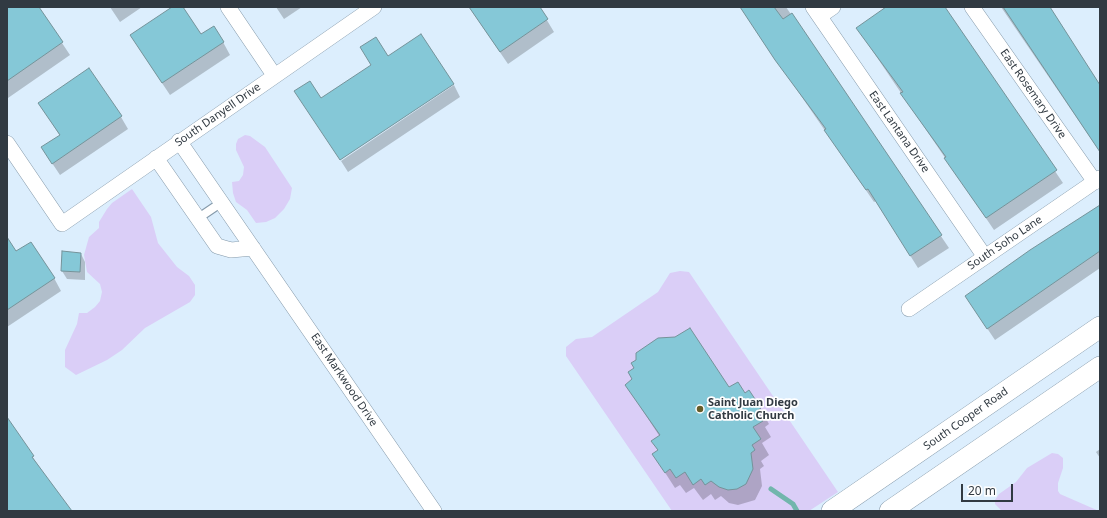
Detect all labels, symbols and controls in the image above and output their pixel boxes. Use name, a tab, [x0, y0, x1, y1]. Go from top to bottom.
street label: East Rosemary Drive	[997, 47, 1069, 141]
street label: South Danyell Drive	[173, 80, 263, 150]
street label: East Lantana Drive	[866, 89, 932, 175]
street label: South Soho Lane	[965, 213, 1045, 273]
street label: East Markwood Drive	[308, 331, 380, 429]
street label: South Cooper Road	[921, 385, 1011, 453]
place label: Saint Juan Diego Catholic Church	[708, 396, 798, 422]
marker: Saint Juan Diego Catholic Church	[695, 404, 705, 414]
scale bar	[963, 476, 1015, 502]
text: 20 m	[968, 482, 996, 499]

